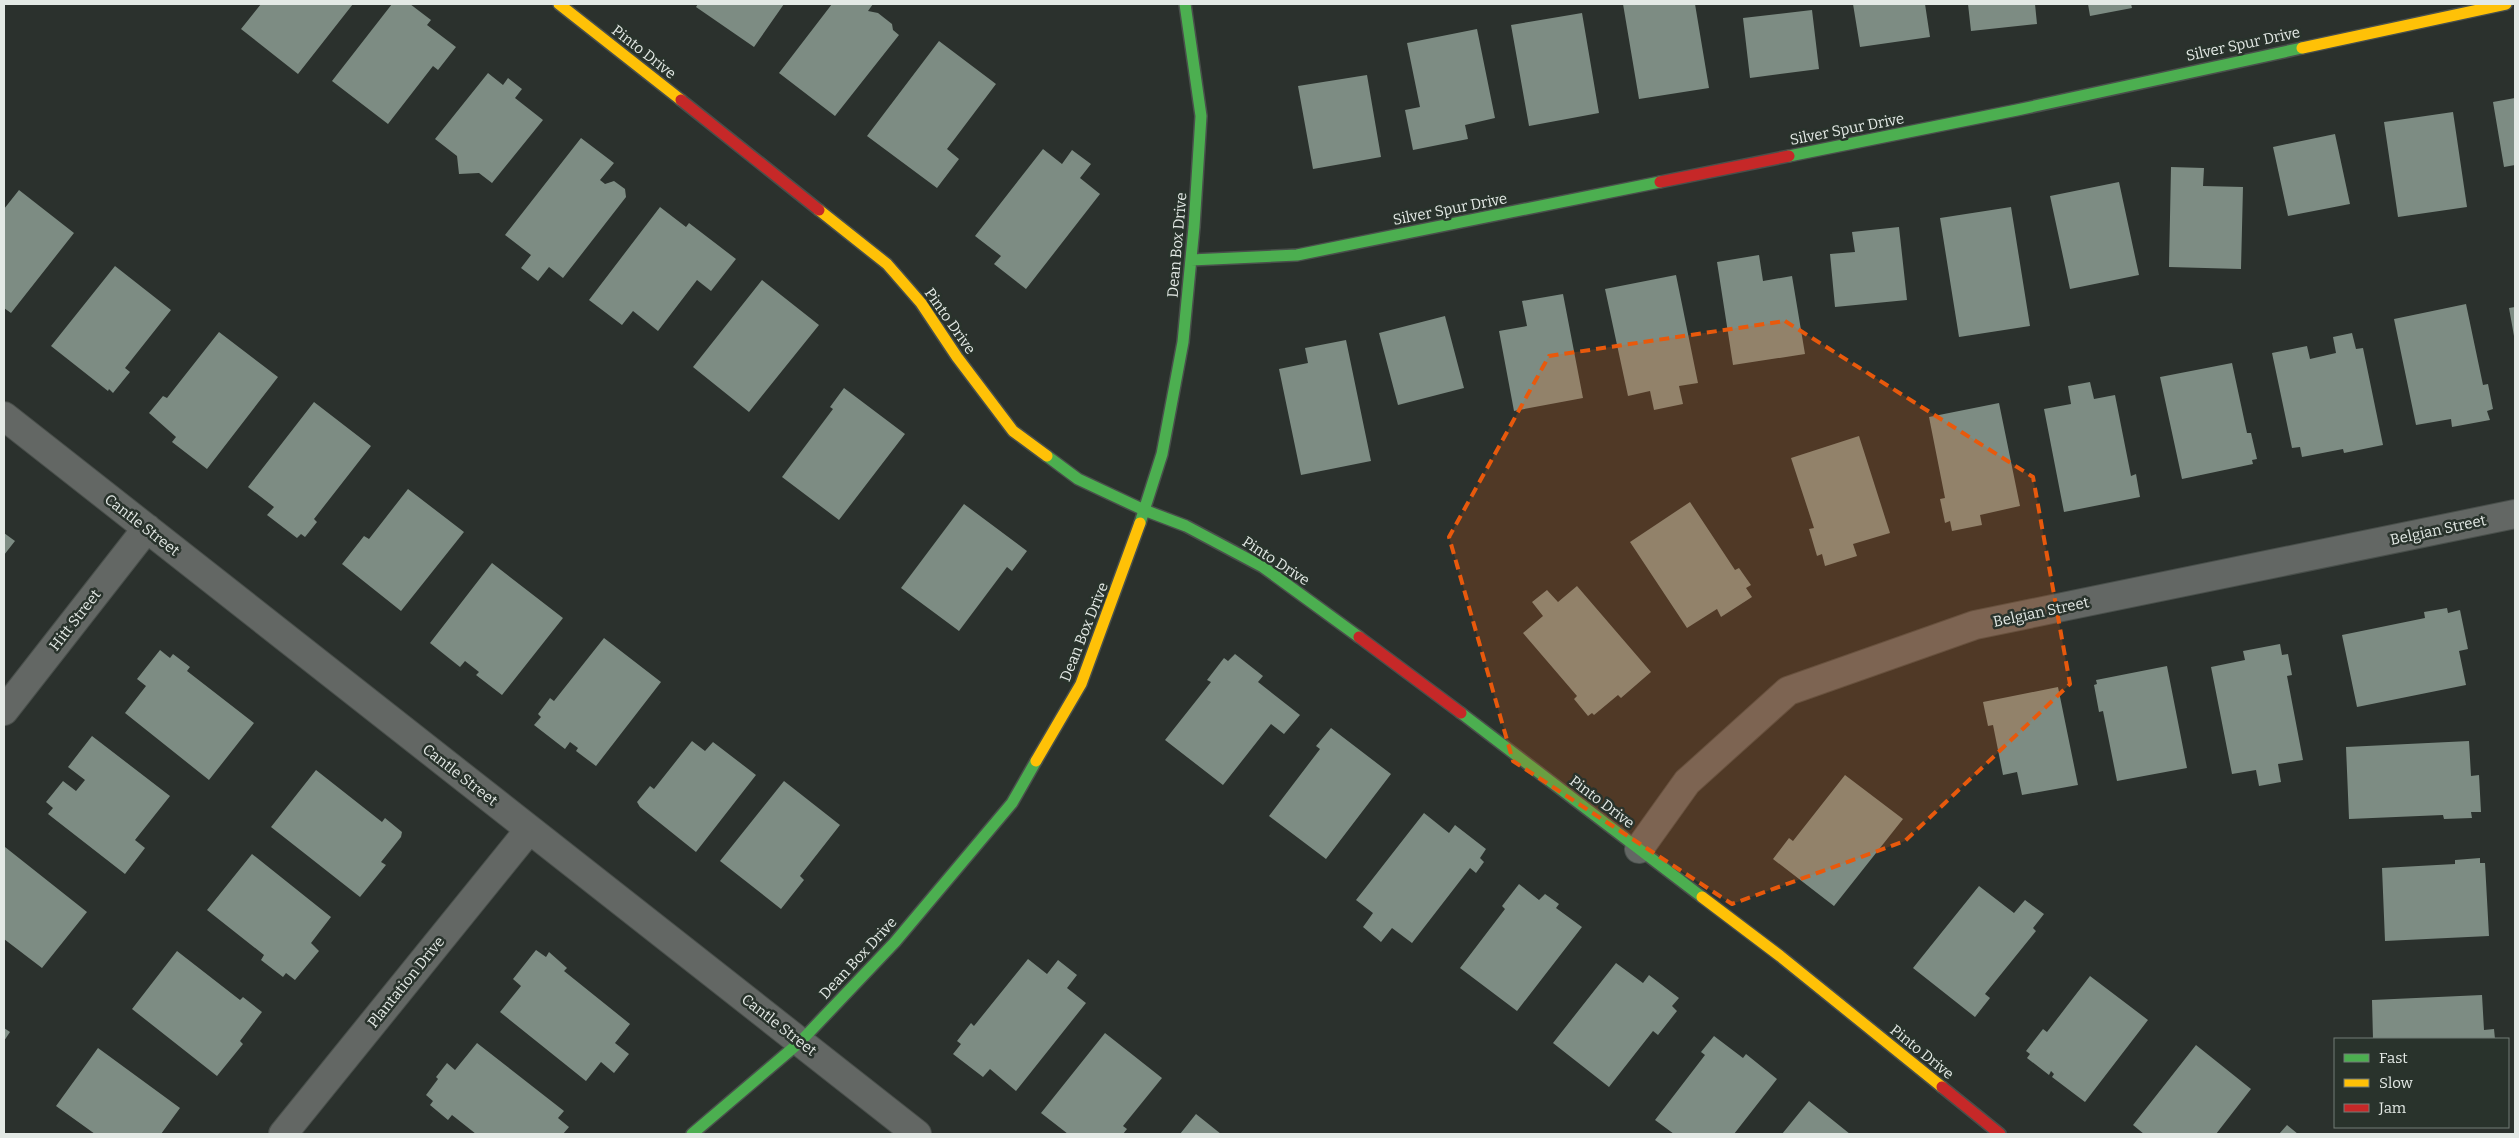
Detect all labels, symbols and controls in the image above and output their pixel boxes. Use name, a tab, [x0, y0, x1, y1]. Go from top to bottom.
street label: Pinto Drive	[608, 21, 680, 83]
street label: Silver Spur Drive	[2184, 23, 2302, 65]
street label: Silver Spur Drive	[1788, 109, 1906, 149]
street label: Silver Spur Drive	[1391, 189, 1509, 229]
street label: Dean Box Drive	[1163, 192, 1191, 298]
street label: Pinto Drive	[921, 284, 979, 358]
street label: Cantle Street	[101, 490, 184, 560]
street label: Belgian Street	[2388, 511, 2488, 549]
street label: Pinto Drive	[1239, 533, 1313, 589]
street label: Dean Box Drive	[1056, 580, 1112, 684]
street label: Hitt Street	[46, 585, 105, 654]
street label: Belgian Street	[1991, 593, 2091, 631]
street label: Cantle Street	[419, 740, 502, 810]
street label: Pinto Drive	[1566, 772, 1638, 832]
street label: Dean Box Drive	[815, 913, 901, 1003]
street label: Plantation Drive	[364, 933, 448, 1031]
street label: Cantle Street	[738, 990, 821, 1060]
street label: Pinto Drive	[1887, 1021, 1957, 1083]
legend	[2334, 1038, 2509, 1128]
text: Fast	[2379, 1049, 2408, 1067]
text: Slow	[2379, 1074, 2414, 1092]
text: Jam	[2378, 1099, 2407, 1117]

